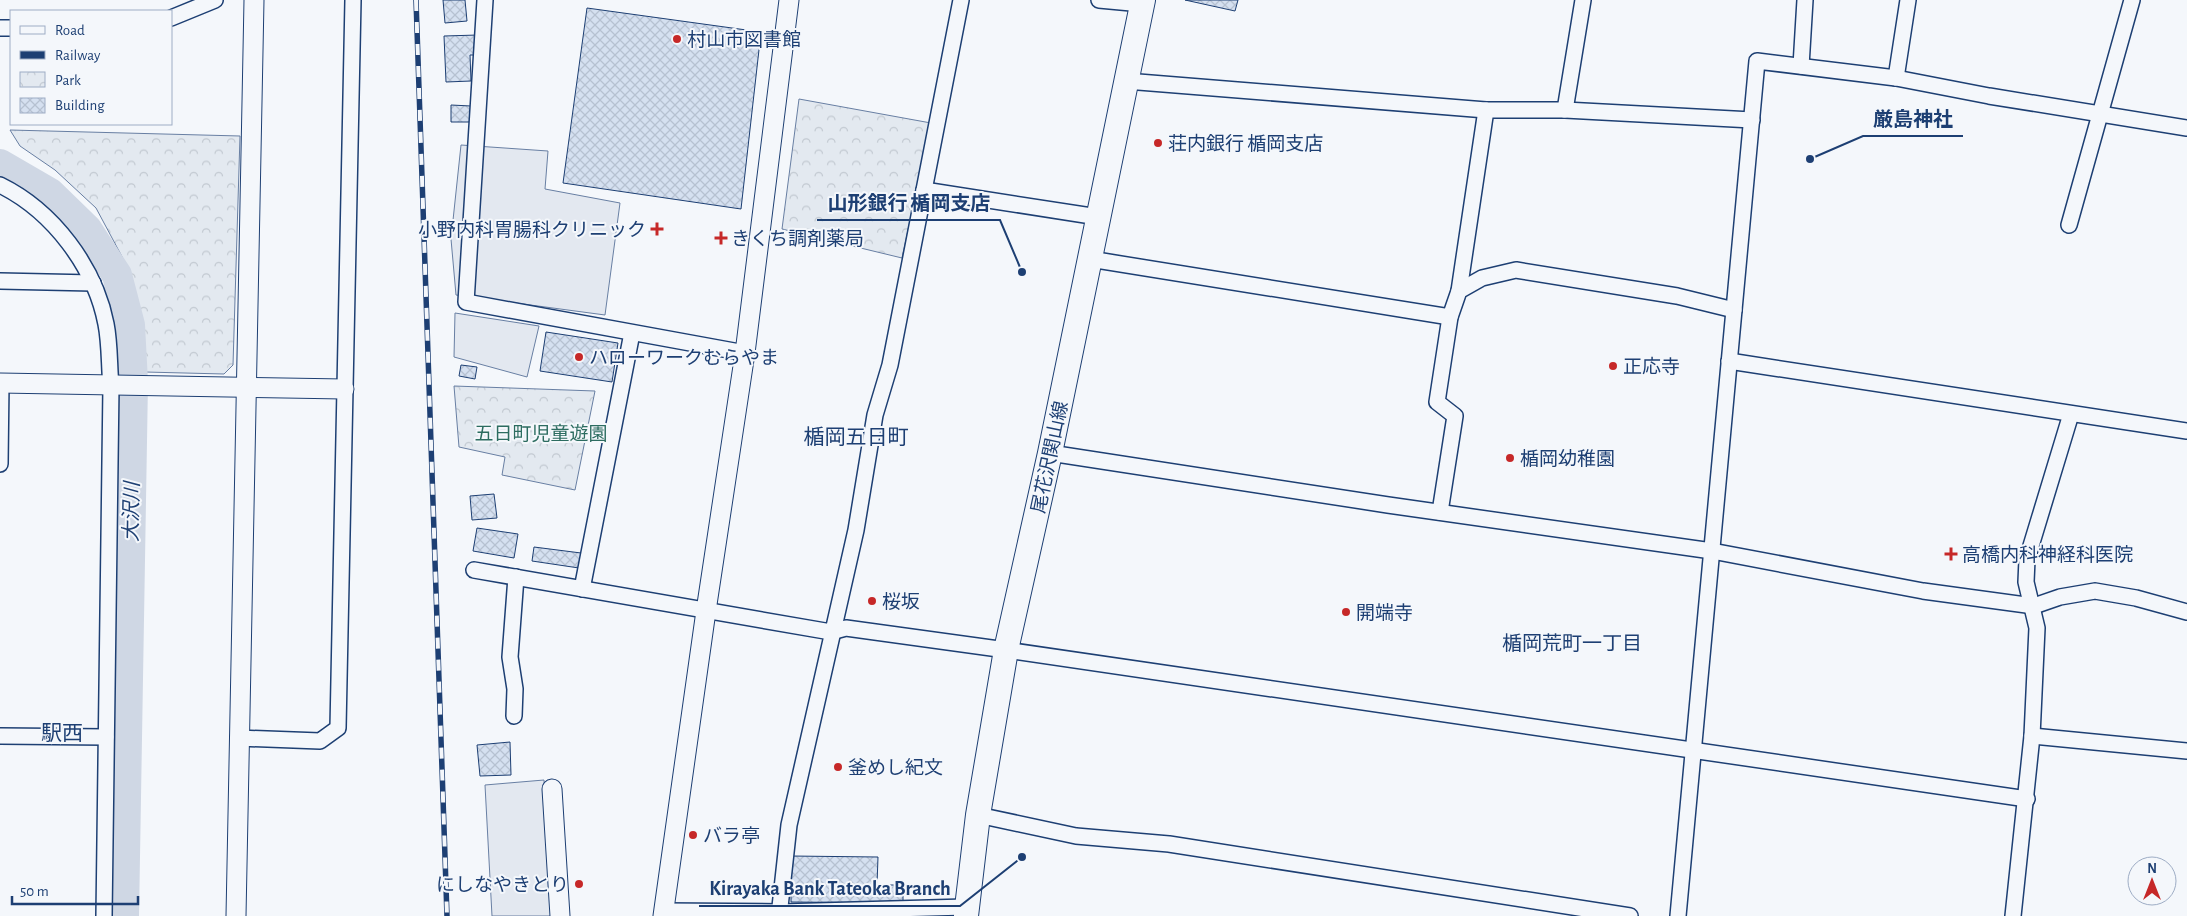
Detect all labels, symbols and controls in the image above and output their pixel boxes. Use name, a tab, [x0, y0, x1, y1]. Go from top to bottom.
legend	[10, 10, 172, 125]
text: Road	[55, 23, 85, 38]
place label: 村山市図書館	[687, 29, 801, 50]
marker: 村山市図書館	[671, 33, 683, 45]
text: Railway	[55, 48, 101, 63]
text: Park	[55, 73, 81, 88]
text: Building	[55, 98, 105, 113]
callout: 厳島神社	[1863, 101, 1963, 136]
text: 厳島神社	[1873, 108, 1953, 130]
place label: 荘内銀行 楯岡支店	[1168, 133, 1323, 154]
marker: 荘内銀行 楯岡支店	[1152, 137, 1164, 149]
callout: 山形銀行 楯岡支店	[817, 185, 1000, 220]
text: 山形銀行 楯岡支店	[827, 192, 991, 214]
place label: 小野内科胃腸科クリニック	[418, 219, 646, 240]
marker: 小野内科胃腸科クリニック	[650, 222, 664, 236]
place label: きくち調剤薬局	[731, 228, 864, 249]
marker: きくち調剤薬局	[715, 232, 727, 244]
place label: ハローワークむらやま	[589, 348, 779, 368]
marker: ハローワークむらやま	[573, 351, 585, 363]
place label: 正応寺	[1623, 356, 1680, 377]
marker: 正応寺	[1607, 360, 1619, 372]
street label: 尾花沢関山線	[1028, 399, 1072, 515]
park label: 五日町児童遊園	[474, 423, 608, 444]
district label: 楯岡五日町	[804, 426, 909, 448]
place label: 楯岡幼稚園	[1520, 449, 1615, 469]
marker: 楯岡幼稚園	[1504, 452, 1516, 464]
water label: 大沢川	[120, 480, 143, 542]
place label: 高橋内科神経科医院	[1962, 544, 2133, 565]
marker: 高橋内科神経科医院	[1944, 547, 1958, 561]
place label: 桜坂	[882, 591, 920, 612]
marker: 桜坂	[866, 595, 878, 607]
place label: 開端寺	[1356, 603, 1413, 623]
marker: 開端寺	[1340, 606, 1352, 618]
district label: 楯岡荒町一丁目	[1502, 633, 1642, 654]
district label: 駅西	[41, 723, 83, 744]
place label: 釜めし紀文	[848, 757, 943, 778]
marker: 釜めし紀文	[832, 761, 844, 773]
place label: バラ亭	[703, 826, 760, 846]
marker: バラ亭	[687, 829, 699, 841]
north arrow	[2127, 856, 2177, 906]
text: N	[2147, 862, 2157, 876]
callout: Kirayaka Bank Tateoka Branch	[699, 871, 960, 906]
scale bar	[12, 874, 139, 906]
place label: にしなやきとり	[436, 875, 569, 895]
marker: にしなやきとり	[573, 878, 585, 890]
text: Kirayaka Bank Tateoka Branch	[709, 879, 951, 899]
text: 50 m	[20, 884, 49, 899]

